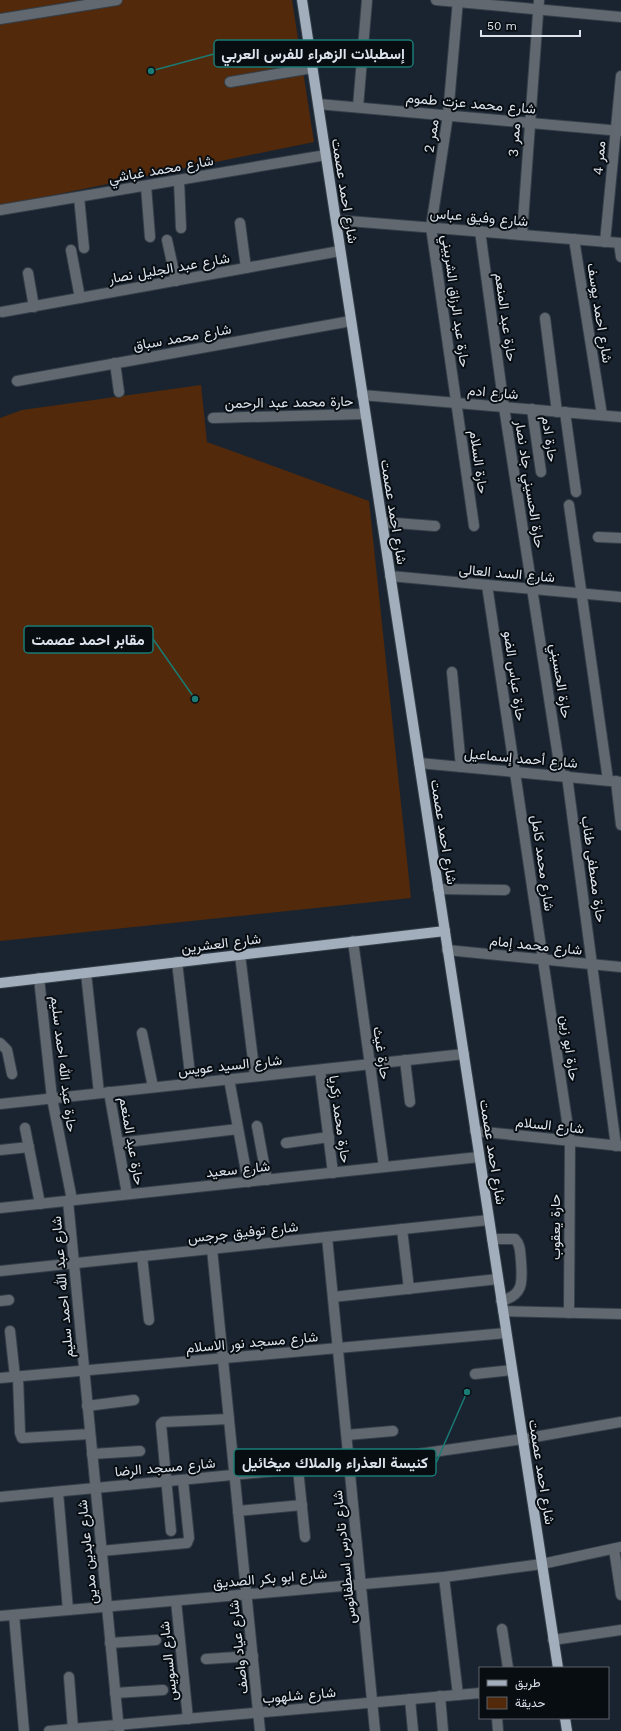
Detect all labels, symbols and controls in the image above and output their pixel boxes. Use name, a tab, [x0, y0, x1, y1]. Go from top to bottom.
scale bar	[481, 12, 580, 38]
text: 50 m	[487, 19, 517, 33]
callout: إسطبلات الزهراء للفرس العربي	[214, 40, 413, 67]
text: إسطبلات الزهراء للفرس العربي	[221, 45, 405, 67]
street label: شارع محمد عزت طموم	[405, 89, 537, 120]
street label: ممر 2	[420, 118, 443, 154]
street label: ممر 3	[505, 123, 524, 158]
street label: شارع احمد عصمت	[326, 137, 361, 245]
street label: ممر 4	[590, 140, 609, 176]
street label: شارع محمد غباشي	[107, 152, 215, 190]
street label: شارع وفيق عباس	[429, 205, 529, 232]
street label: حارة عبد الرزاق الشربيني	[435, 234, 473, 369]
street label: شارع عبد الجليل نصار	[106, 249, 231, 290]
street label: شارع احمد يوسف	[581, 262, 616, 365]
street label: حارة عبد المنعم	[491, 272, 520, 362]
street label: شارع محمد سباق	[132, 320, 233, 356]
street label: شارع ادم	[467, 382, 519, 405]
street label: حارة محمد عبد الرحمن	[224, 393, 354, 412]
street label: حارة ادم	[538, 415, 561, 463]
street label: حارة الحسيني جاد نصار	[508, 418, 548, 550]
street label: حارة السلام	[466, 429, 491, 495]
street label: شارع احمد عصمت	[375, 458, 410, 566]
street label: شارع السد العالى	[458, 561, 556, 588]
callout: مقابر احمد عصمت	[24, 626, 153, 653]
street label: حارة عباس الضو	[500, 630, 529, 722]
text: مقابر احمد عصمت	[31, 631, 145, 649]
street label: حارة الحسيني	[543, 642, 575, 720]
street label: شارع أحمد إسماعيل	[463, 745, 578, 774]
street label: شارع احمد عصمت	[425, 778, 460, 886]
street label: شارع محمد كامل	[525, 814, 558, 913]
street label: حارة مصطفى طناب	[578, 815, 609, 924]
street label: شارع العشرين	[180, 930, 262, 959]
street label: شارع محمد إمام	[489, 932, 583, 961]
street label: حارة عبد الله احمد سليم	[47, 995, 80, 1133]
street label: حارة ابو زين	[556, 1014, 583, 1082]
street label: حارة غيث	[369, 1025, 394, 1081]
street label: شارع السيد عويس	[177, 1052, 283, 1081]
street label: حارة محمد زكريا	[325, 1074, 354, 1164]
street label: حارة عبد المنعم	[115, 1096, 148, 1187]
street label: شارع احمد عصمت	[474, 1098, 509, 1206]
street label: شارع السلام	[515, 1113, 585, 1140]
street label: شارع سعيد	[205, 1158, 271, 1183]
street label: حارة يعقوب	[547, 1194, 564, 1260]
street label: شارع عبد الله احمد سليم	[48, 1215, 79, 1358]
street label: شارع توفيق جرجس	[187, 1218, 299, 1249]
street label: شارع مسجد نور الاسلام	[185, 1328, 319, 1359]
street label: شارع احمد عصمت	[523, 1418, 558, 1526]
callout: كنيسة العذراء والملاك ميخائيل	[234, 1449, 436, 1476]
text: كنيسة العذراء والملاك ميخائيل	[242, 1454, 428, 1472]
street label: شارع مسجد الرضا	[114, 1455, 216, 1482]
street label: شارع تادرس اسطفانوس	[329, 1489, 362, 1625]
street label: شارع عابدين مدين	[74, 1499, 103, 1605]
street label: شارع ابو بكر الصديق	[212, 1565, 328, 1594]
street label: شارع عياد واصف	[225, 1599, 254, 1695]
street label: شارع السويس	[156, 1620, 183, 1702]
legend	[479, 1667, 609, 1719]
text: طريق	[515, 1676, 541, 1691]
street label: شارع شلهوب	[262, 1684, 337, 1709]
text: حديقة	[515, 1696, 545, 1710]

